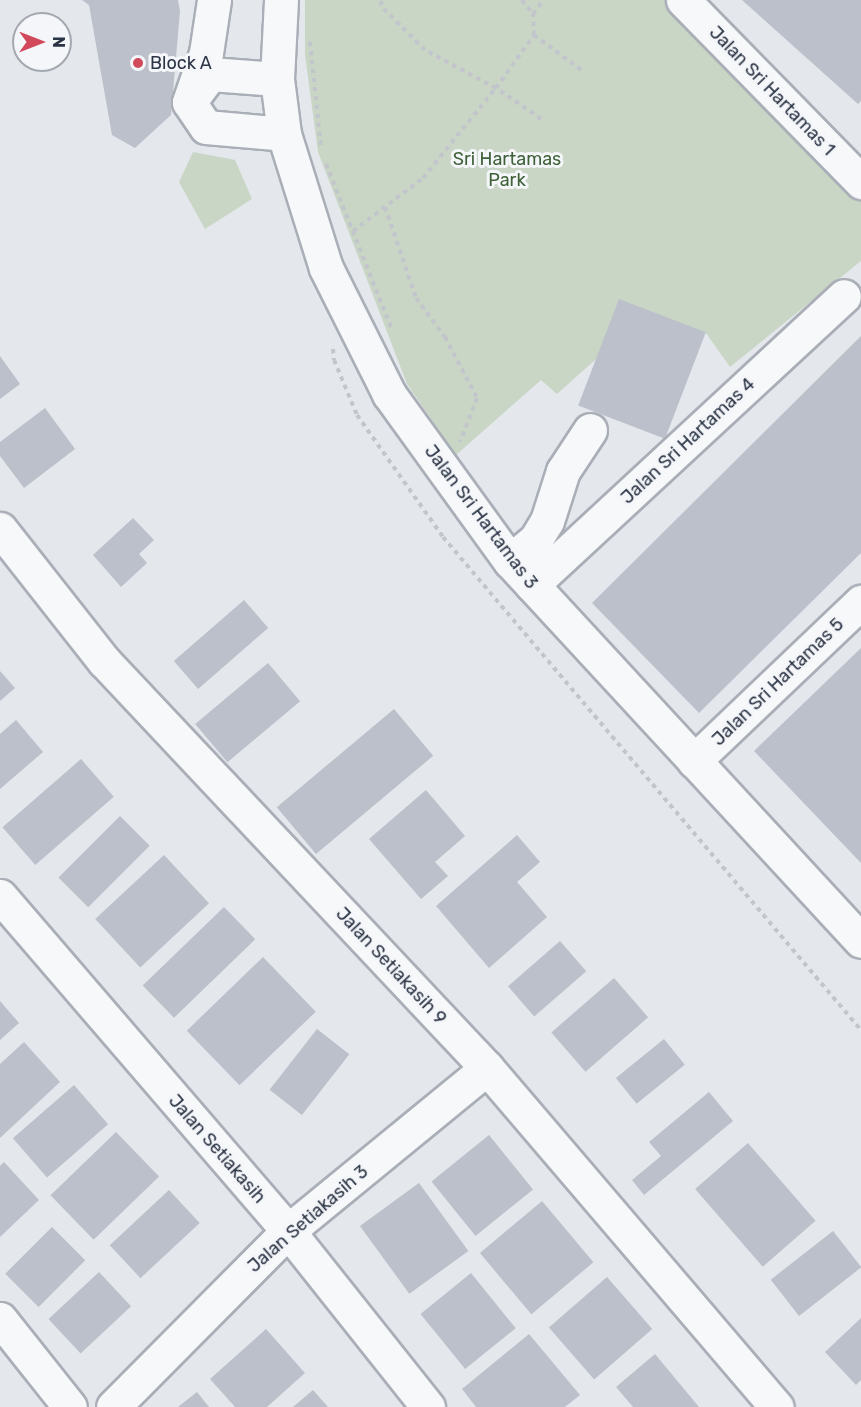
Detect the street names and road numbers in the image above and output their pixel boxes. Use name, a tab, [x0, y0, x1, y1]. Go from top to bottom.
street label: Jalan Sri Hartamas 1	[705, 22, 839, 160]
street label: Jalan Sri Hartamas 4	[617, 373, 759, 509]
street label: Jalan Sri Hartamas 3	[420, 441, 542, 593]
street label: Jalan Sri Hartamas 5	[708, 614, 848, 750]
street label: Jalan Setiakasih 9	[331, 903, 451, 1029]
street label: Jalan Setiakasih	[164, 1090, 270, 1208]
street label: Jalan Setiakasih 3	[243, 1161, 373, 1277]

